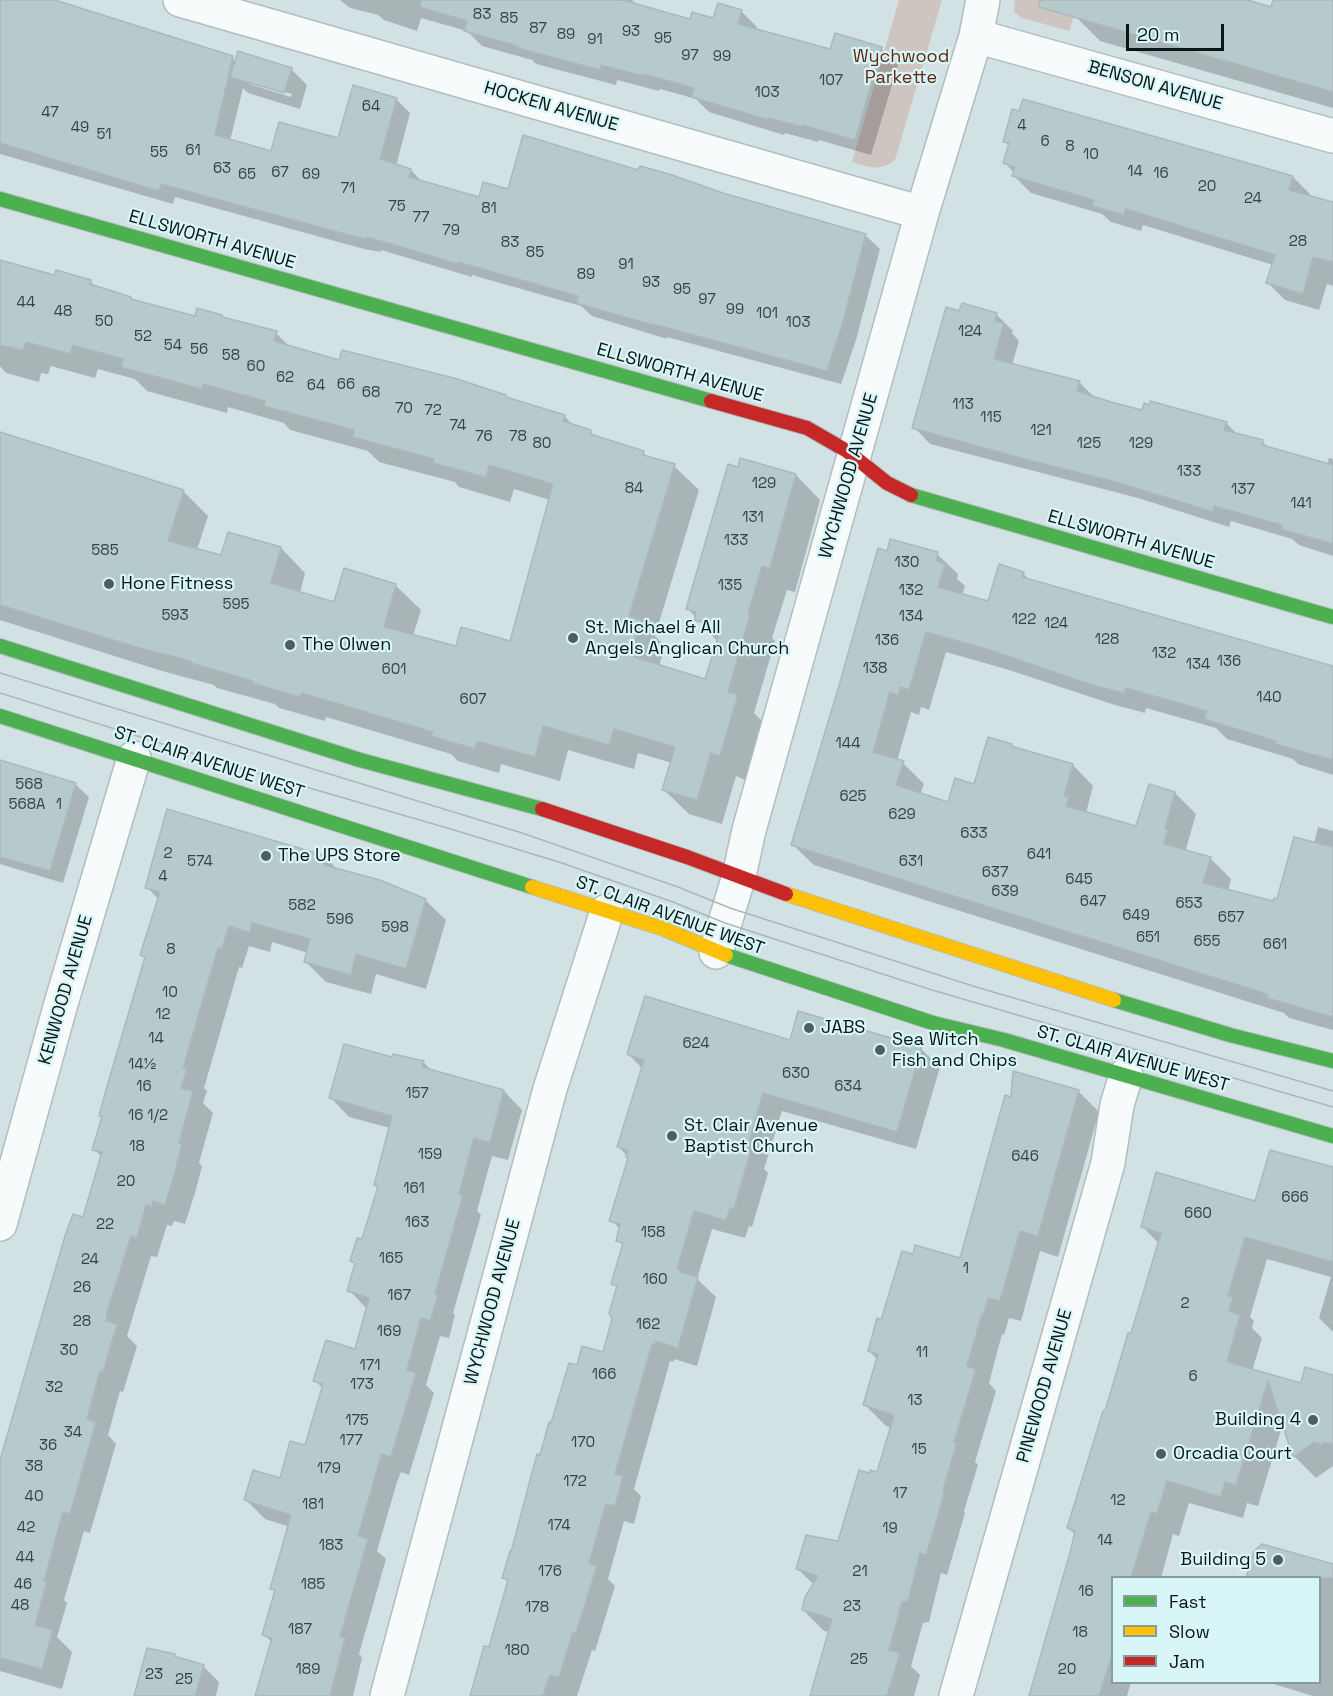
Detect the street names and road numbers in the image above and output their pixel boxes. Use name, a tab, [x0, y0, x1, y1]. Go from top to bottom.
street label: BENSON AVENUE	[1085, 56, 1225, 116]
street label: HOCKEN AVENUE	[481, 77, 621, 137]
street label: ELLSWORTH AVENUE	[126, 206, 298, 274]
street label: ELLSWORTH AVENUE	[594, 339, 766, 407]
street label: WYCHWOOD AVENUE	[815, 391, 883, 561]
street label: ELLSWORTH AVENUE	[1045, 506, 1217, 574]
street label: ST. CLAIR AVENUE WEST	[111, 722, 307, 804]
street label: ST. CLAIR AVENUE WEST	[573, 872, 767, 960]
street label: KENWOOD AVENUE	[34, 913, 98, 1067]
street label: ST. CLAIR AVENUE WEST	[1034, 1021, 1232, 1097]
street label: WYCHWOOD AVENUE	[460, 1217, 526, 1387]
street label: PINEWOOD AVENUE	[1013, 1307, 1077, 1465]

